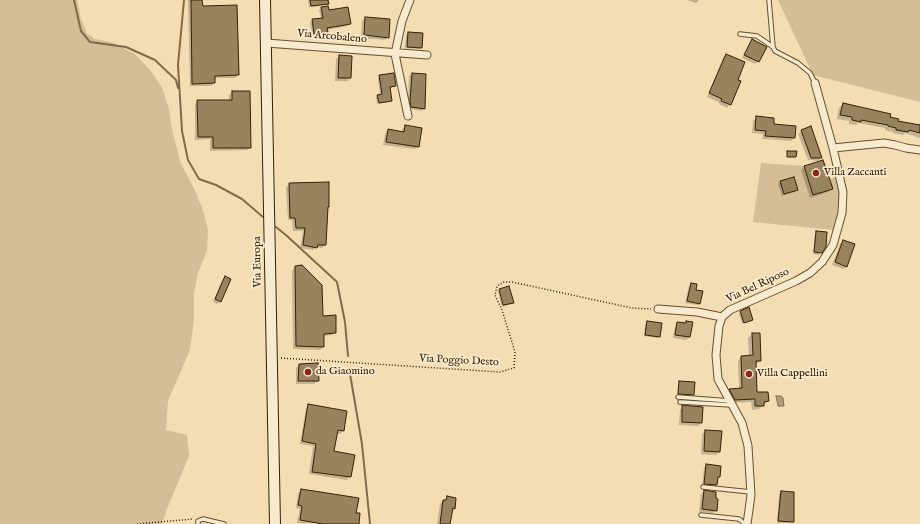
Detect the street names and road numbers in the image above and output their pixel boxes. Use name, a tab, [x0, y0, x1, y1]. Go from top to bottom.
street label: Via Arcobaleno	[297, 27, 367, 47]
street label: Via Europa	[251, 236, 265, 288]
street label: Via Bel Riposo	[724, 266, 792, 306]
street label: Via Poggio Desto	[419, 352, 499, 370]

